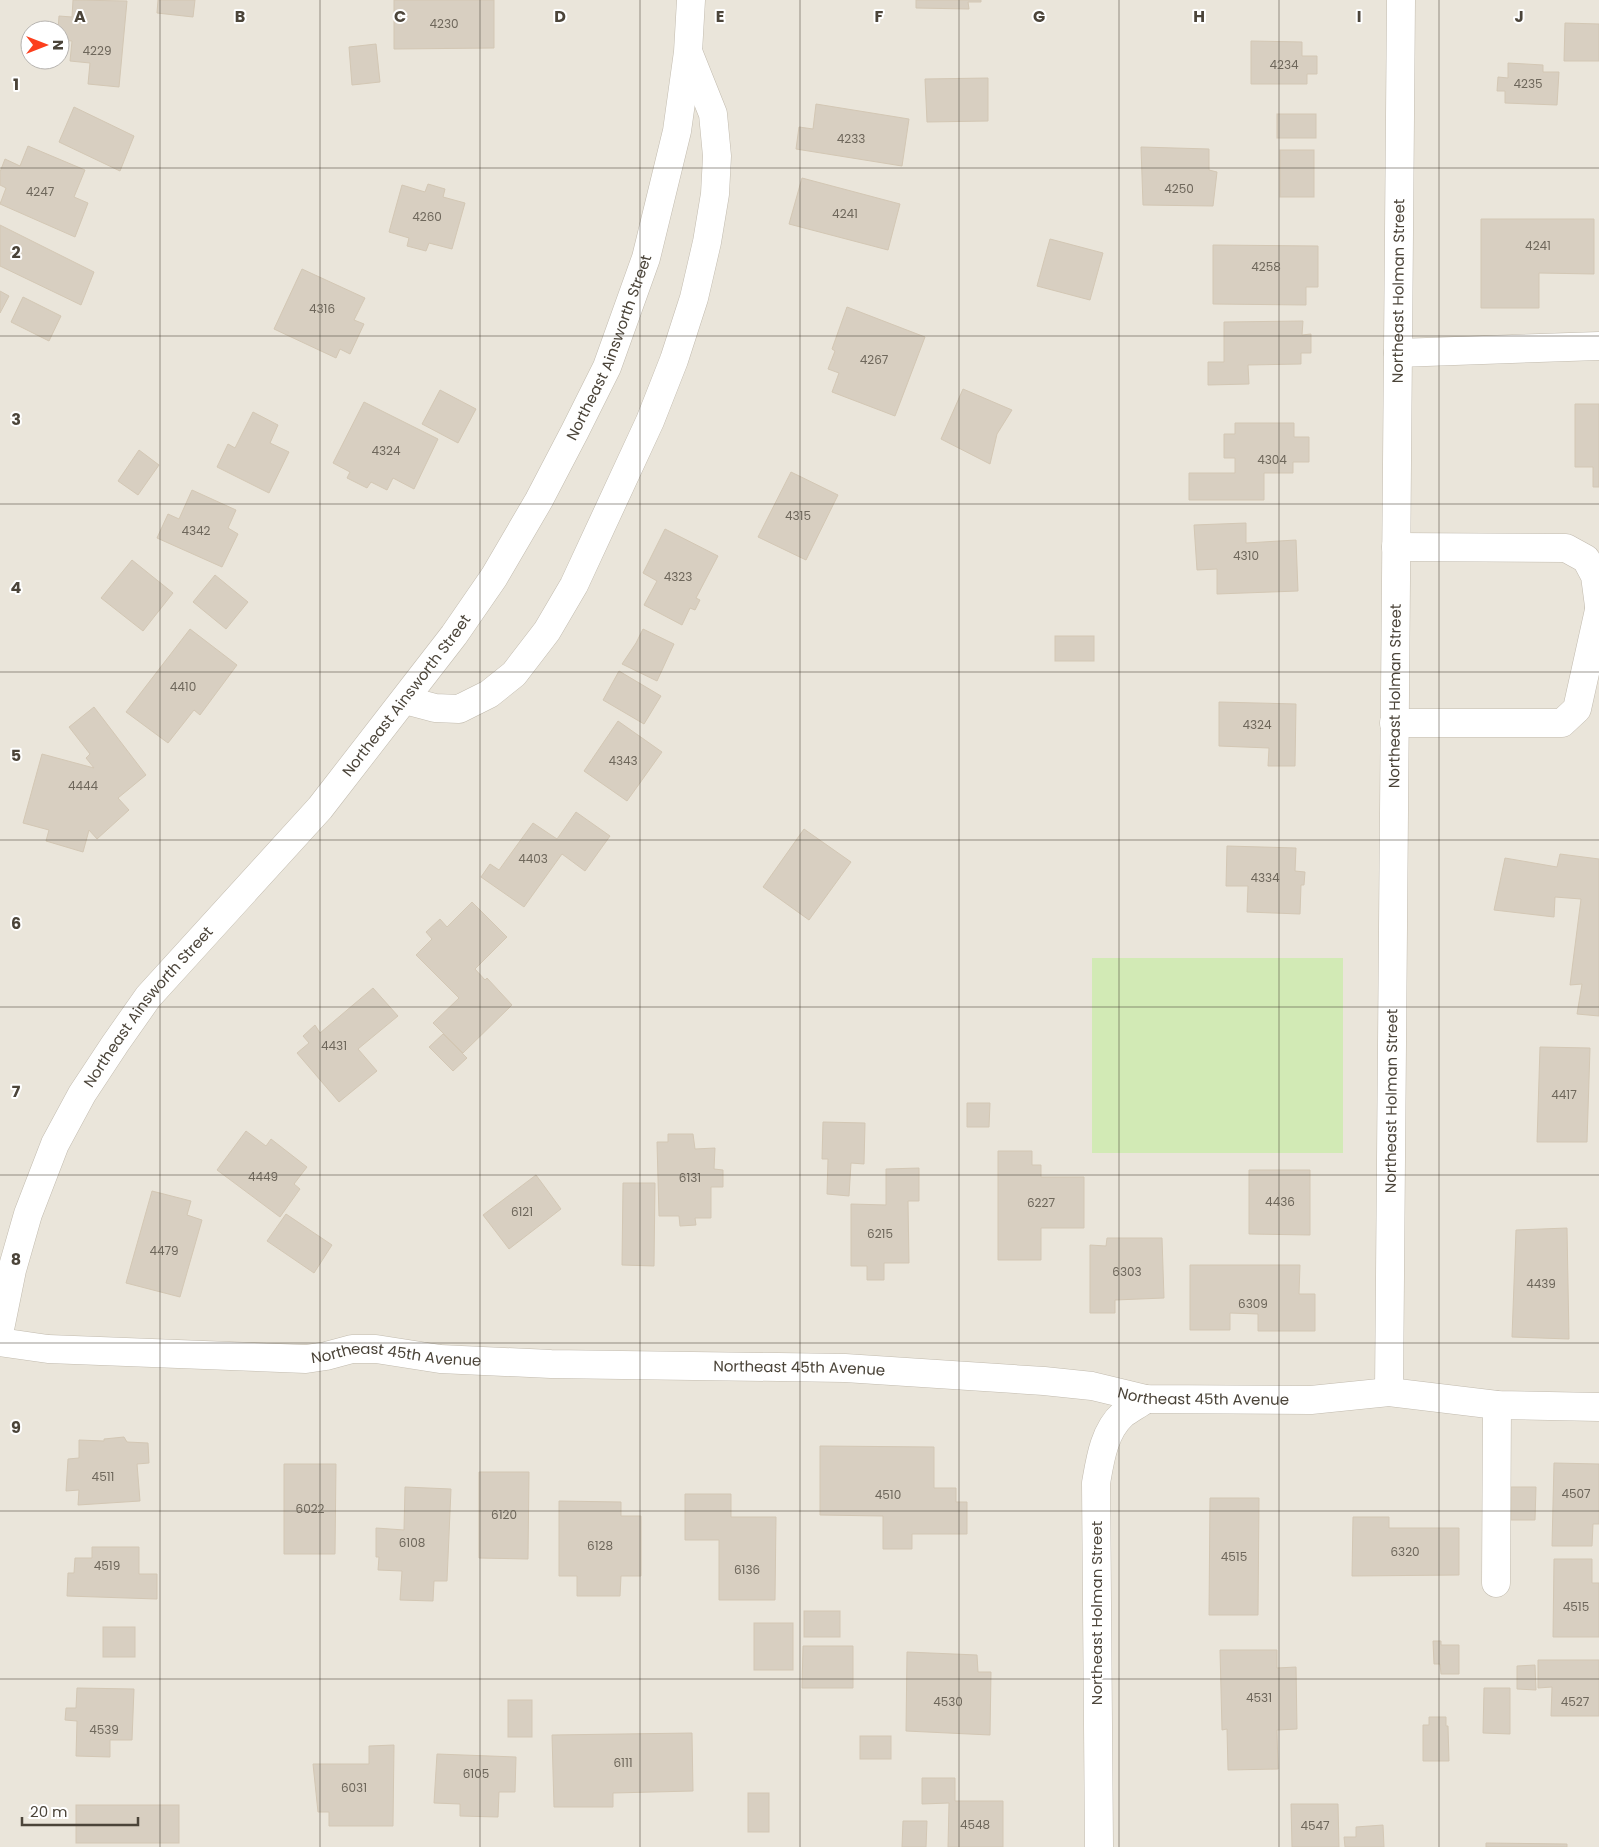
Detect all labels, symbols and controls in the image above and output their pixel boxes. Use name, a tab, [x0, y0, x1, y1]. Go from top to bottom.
text: A	[74, 5, 86, 28]
text: B	[235, 5, 245, 28]
text: C	[394, 5, 406, 28]
text: D	[554, 5, 566, 28]
text: E	[716, 5, 724, 28]
text: F	[875, 5, 884, 28]
text: G	[1033, 5, 1045, 28]
text: H	[1193, 5, 1205, 28]
text: I	[1357, 5, 1361, 28]
text: J	[1514, 5, 1524, 28]
house number: 4230	[429, 15, 459, 32]
north arrow	[20, 20, 70, 70]
text: N	[48, 40, 68, 50]
house number: 4229	[83, 42, 111, 59]
house number: 4234	[1269, 56, 1299, 73]
text: 1	[13, 73, 19, 96]
house number: 4235	[1513, 75, 1543, 92]
house number: 4233	[837, 130, 865, 147]
house number: 4250	[1164, 180, 1194, 197]
house number: 4247	[26, 183, 55, 200]
street label: Northeast Holman Street	[1387, 199, 1409, 383]
house number: 4241	[832, 205, 858, 222]
house number: 4260	[412, 208, 442, 225]
house number: 4241	[1525, 237, 1551, 254]
text: 2	[11, 241, 21, 264]
street label: Northeast Ainsworth Street	[561, 253, 656, 444]
house number: 4258	[1251, 258, 1281, 275]
house number: 4316	[309, 300, 335, 317]
house number: 4267	[860, 351, 889, 368]
text: 3	[11, 408, 21, 431]
house number: 4324	[371, 442, 401, 459]
house number: 4304	[1257, 451, 1287, 468]
house number: 4315	[785, 507, 811, 524]
house number: 4342	[181, 522, 211, 539]
house number: 4310	[1233, 547, 1259, 564]
house number: 4323	[664, 568, 692, 585]
text: 4	[11, 576, 22, 599]
street label: Northeast Holman Street	[1383, 604, 1406, 788]
street label: Northeast Ainsworth Street	[337, 610, 475, 781]
house number: 4410	[170, 678, 196, 695]
house number: 4324	[1242, 716, 1272, 733]
text: 5	[11, 744, 21, 767]
house number: 4343	[608, 752, 638, 769]
house number: 4444	[68, 777, 99, 794]
house number: 4403	[518, 850, 548, 867]
house number: 4334	[1250, 869, 1280, 886]
text: 6	[11, 912, 21, 935]
street label: Northeast Ainsworth Street	[78, 921, 217, 1091]
street label: Northeast Holman Street	[1380, 1009, 1402, 1193]
house number: 4431	[321, 1037, 347, 1054]
text: 7	[12, 1080, 21, 1103]
house number: 4417	[1551, 1086, 1577, 1103]
house number: 4449	[248, 1168, 278, 1185]
house number: 6131	[679, 1169, 701, 1186]
house number: 4436	[1265, 1193, 1295, 1210]
house number: 6227	[1027, 1194, 1055, 1211]
house number: 6121	[511, 1203, 533, 1220]
house number: 6215	[867, 1225, 893, 1242]
house number: 4479	[149, 1242, 179, 1259]
text: 8	[11, 1248, 21, 1271]
house number: 6303	[1112, 1263, 1142, 1280]
house number: 4439	[1526, 1275, 1556, 1292]
house number: 6309	[1238, 1295, 1268, 1312]
street label: Northeast 45th Avenue	[310, 1338, 482, 1371]
street label: Northeast 45th Avenue	[713, 1355, 886, 1381]
street label: Northeast 45th Avenue	[1115, 1382, 1289, 1410]
text: 9	[11, 1416, 21, 1439]
house number: 4511	[92, 1468, 114, 1485]
house number: 4507	[1561, 1485, 1591, 1502]
house number: 4510	[875, 1486, 901, 1503]
house number: 6022	[296, 1500, 325, 1517]
house number: 6120	[491, 1506, 517, 1523]
street label: Northeast Holman Street	[1086, 1521, 1107, 1705]
house number: 6108	[399, 1534, 425, 1551]
house number: 6128	[587, 1537, 613, 1554]
house number: 6320	[1390, 1543, 1420, 1560]
house number: 4515	[1221, 1548, 1247, 1565]
house number: 4519	[94, 1557, 120, 1574]
house number: 6136	[734, 1561, 760, 1578]
house number: 4515	[1563, 1598, 1589, 1615]
house number: 4531	[1246, 1689, 1272, 1706]
house number: 4530	[933, 1693, 963, 1710]
house number: 4527	[1561, 1693, 1590, 1710]
house number: 4539	[89, 1721, 119, 1738]
house number: 6111	[613, 1754, 633, 1771]
house number: 6105	[463, 1765, 489, 1782]
house number: 6031	[341, 1779, 367, 1796]
scale bar	[22, 1794, 139, 1826]
text: 20 m	[30, 1801, 68, 1822]
house number: 4548	[960, 1816, 990, 1833]
house number: 4547	[1300, 1817, 1330, 1834]

